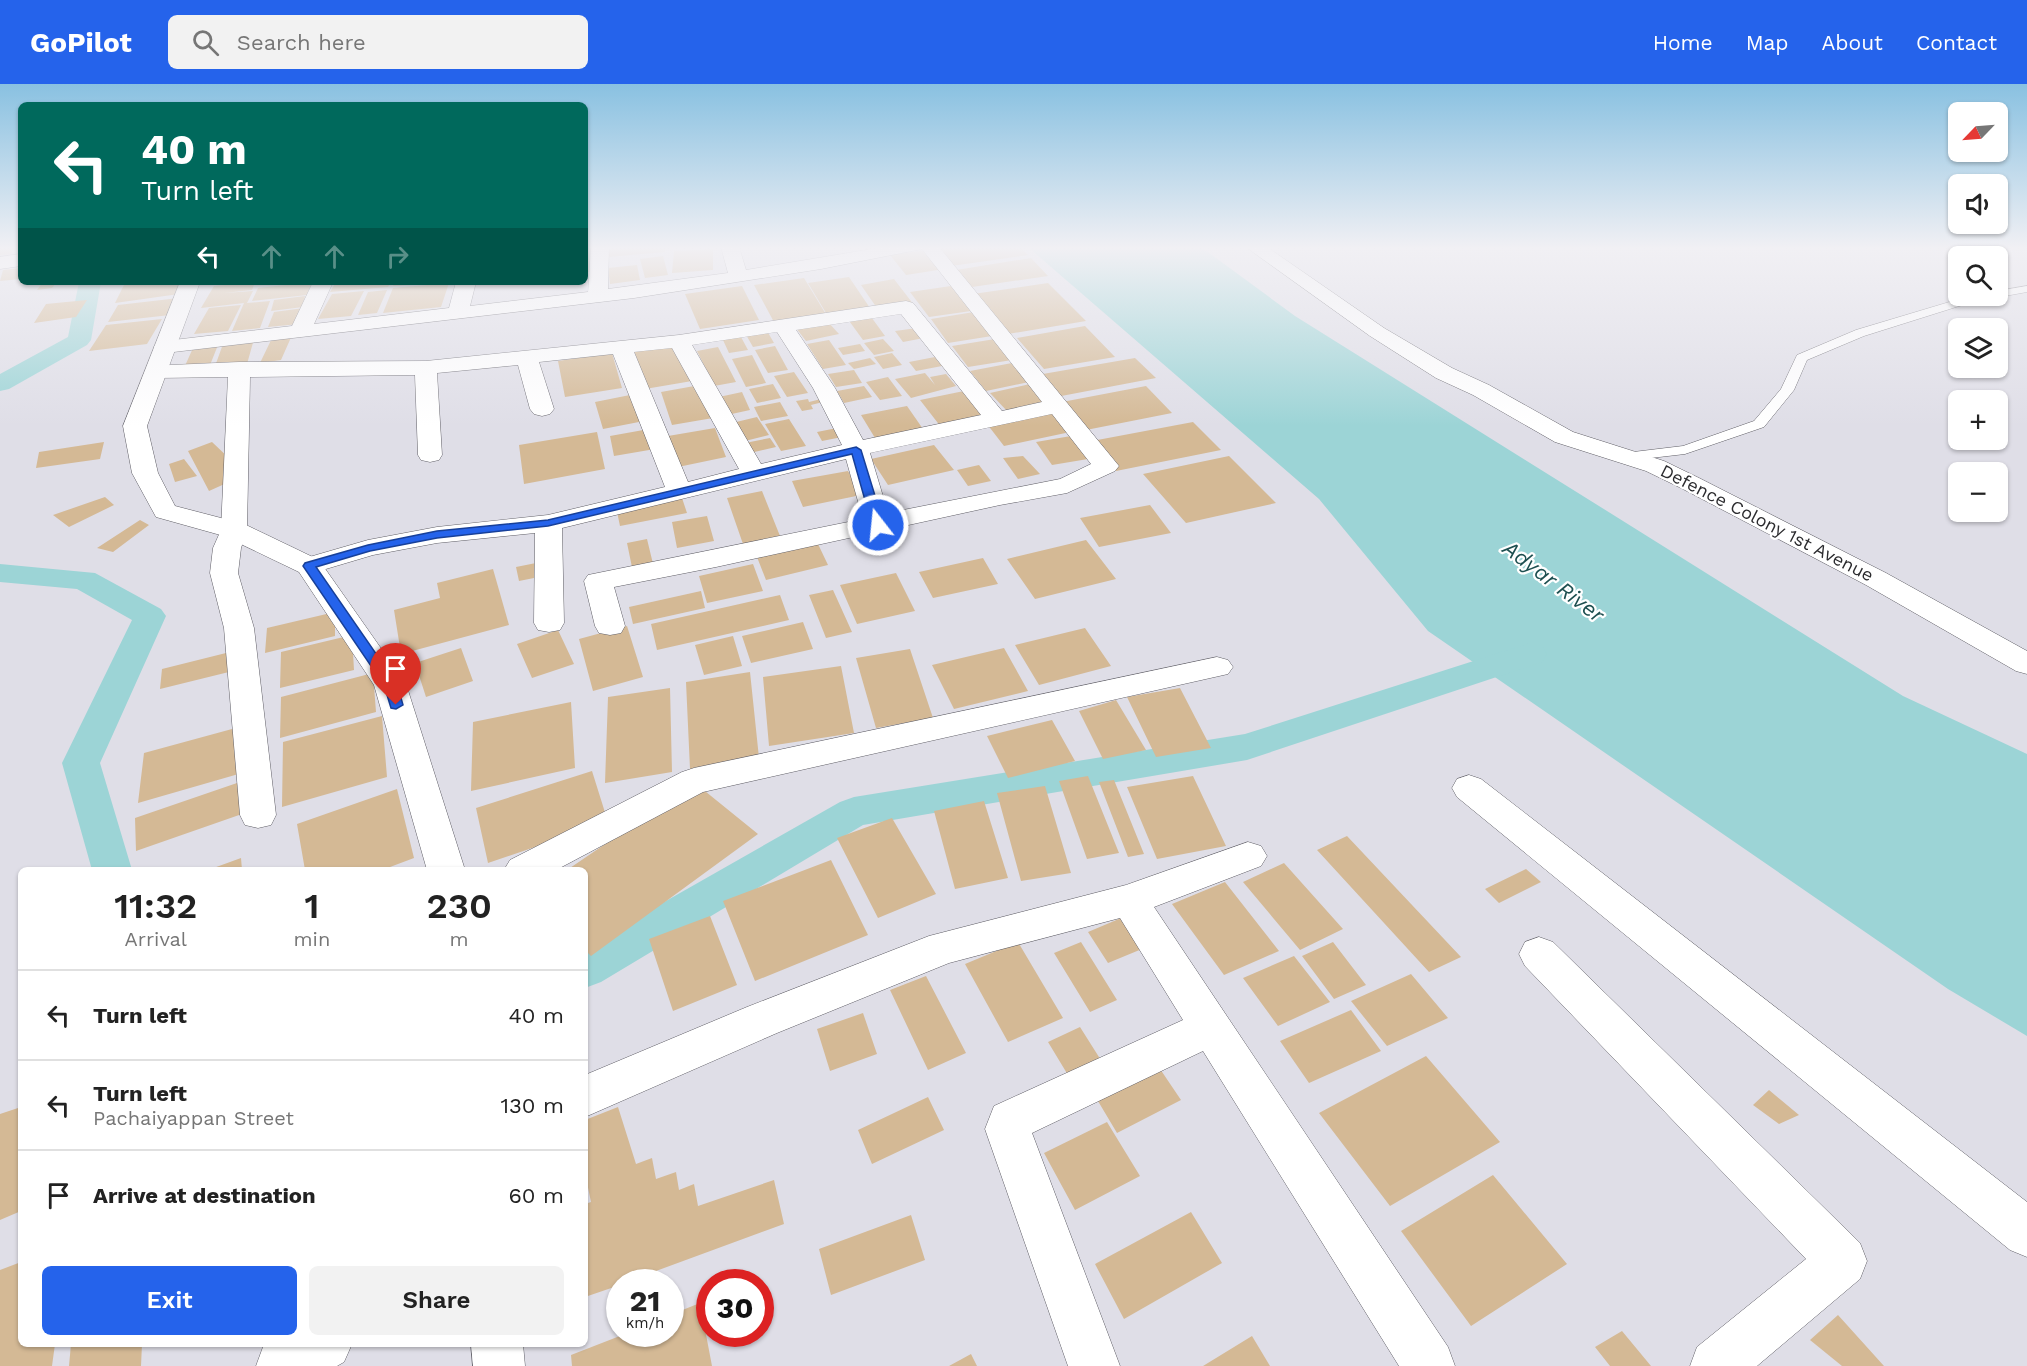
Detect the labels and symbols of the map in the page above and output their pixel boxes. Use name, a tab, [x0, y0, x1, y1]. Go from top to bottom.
north arrow	[1948, 102, 2008, 162]
street label: Defence Colony 1st Avenue	[1657, 460, 1877, 586]
position arrow	[846, 493, 910, 557]
water label: Adyar River	[1497, 535, 1610, 628]
pin	[370, 643, 421, 705]
speed limit sign: 30	[696, 1269, 774, 1347]

